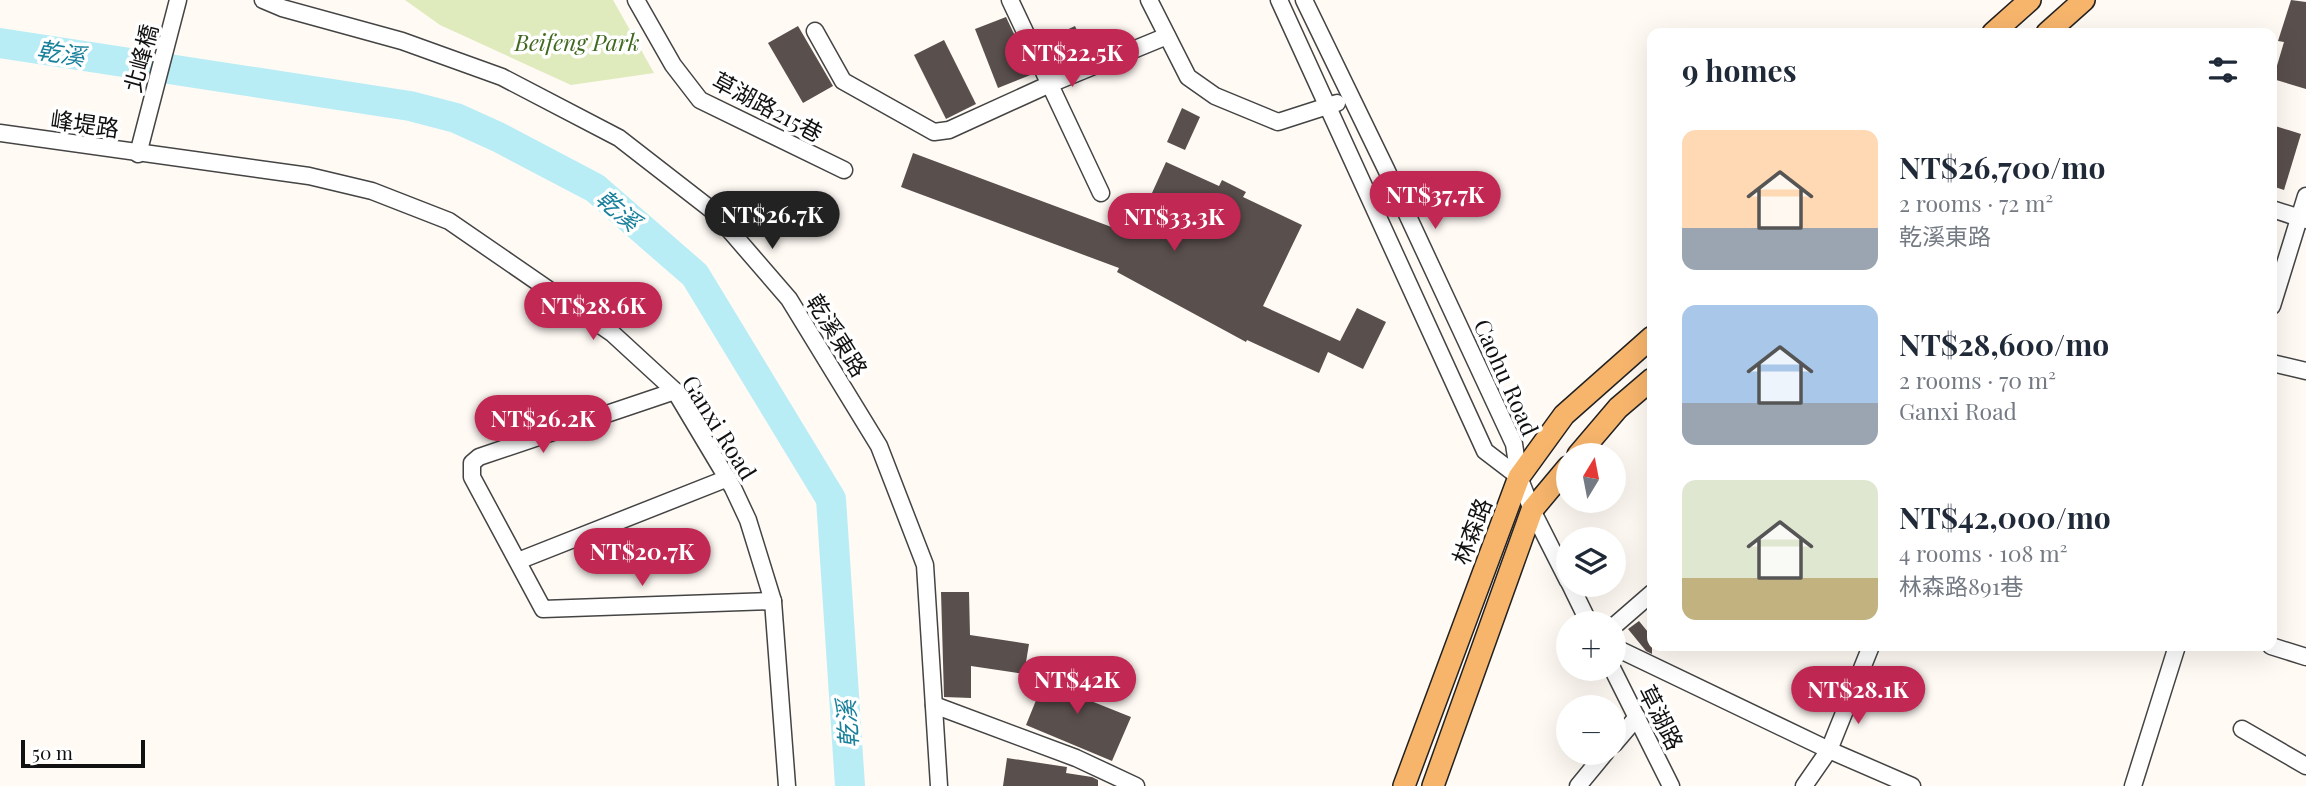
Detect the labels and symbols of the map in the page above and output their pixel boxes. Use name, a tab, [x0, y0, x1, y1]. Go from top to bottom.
street label: 北峰橋	[116, 21, 164, 95]
park label: Beifeng Park	[513, 26, 640, 57]
pin: NT$22.5K	[1000, 29, 1144, 89]
water label: 乾溪	[35, 32, 90, 72]
street label: 草湖路215巷	[707, 64, 829, 148]
street label: 峰堤路	[49, 103, 121, 143]
pin: NT$37.7K	[1363, 172, 1507, 231]
water label: 乾溪	[590, 181, 650, 239]
pin: NT$26.7K	[700, 191, 844, 251]
pin: NT$33.3K	[1102, 194, 1246, 253]
pin: NT$28.6K	[521, 282, 665, 342]
street label: 乾溪東路	[800, 288, 876, 382]
street label: Caohu Road	[1468, 314, 1546, 440]
street label: Ganxi Road	[676, 369, 764, 485]
pin: NT$26.2K	[471, 396, 615, 455]
north arrow	[1556, 443, 1626, 513]
street label: 林森路	[1444, 493, 1498, 569]
pin: NT$20.7K	[570, 528, 714, 588]
pin: NT$42K	[1020, 656, 1134, 716]
pin: NT$28.1K	[1786, 666, 1930, 726]
street label: 草湖路	[1633, 679, 1691, 755]
water label: 乾溪	[828, 696, 864, 749]
scale bar	[21, 737, 145, 769]

